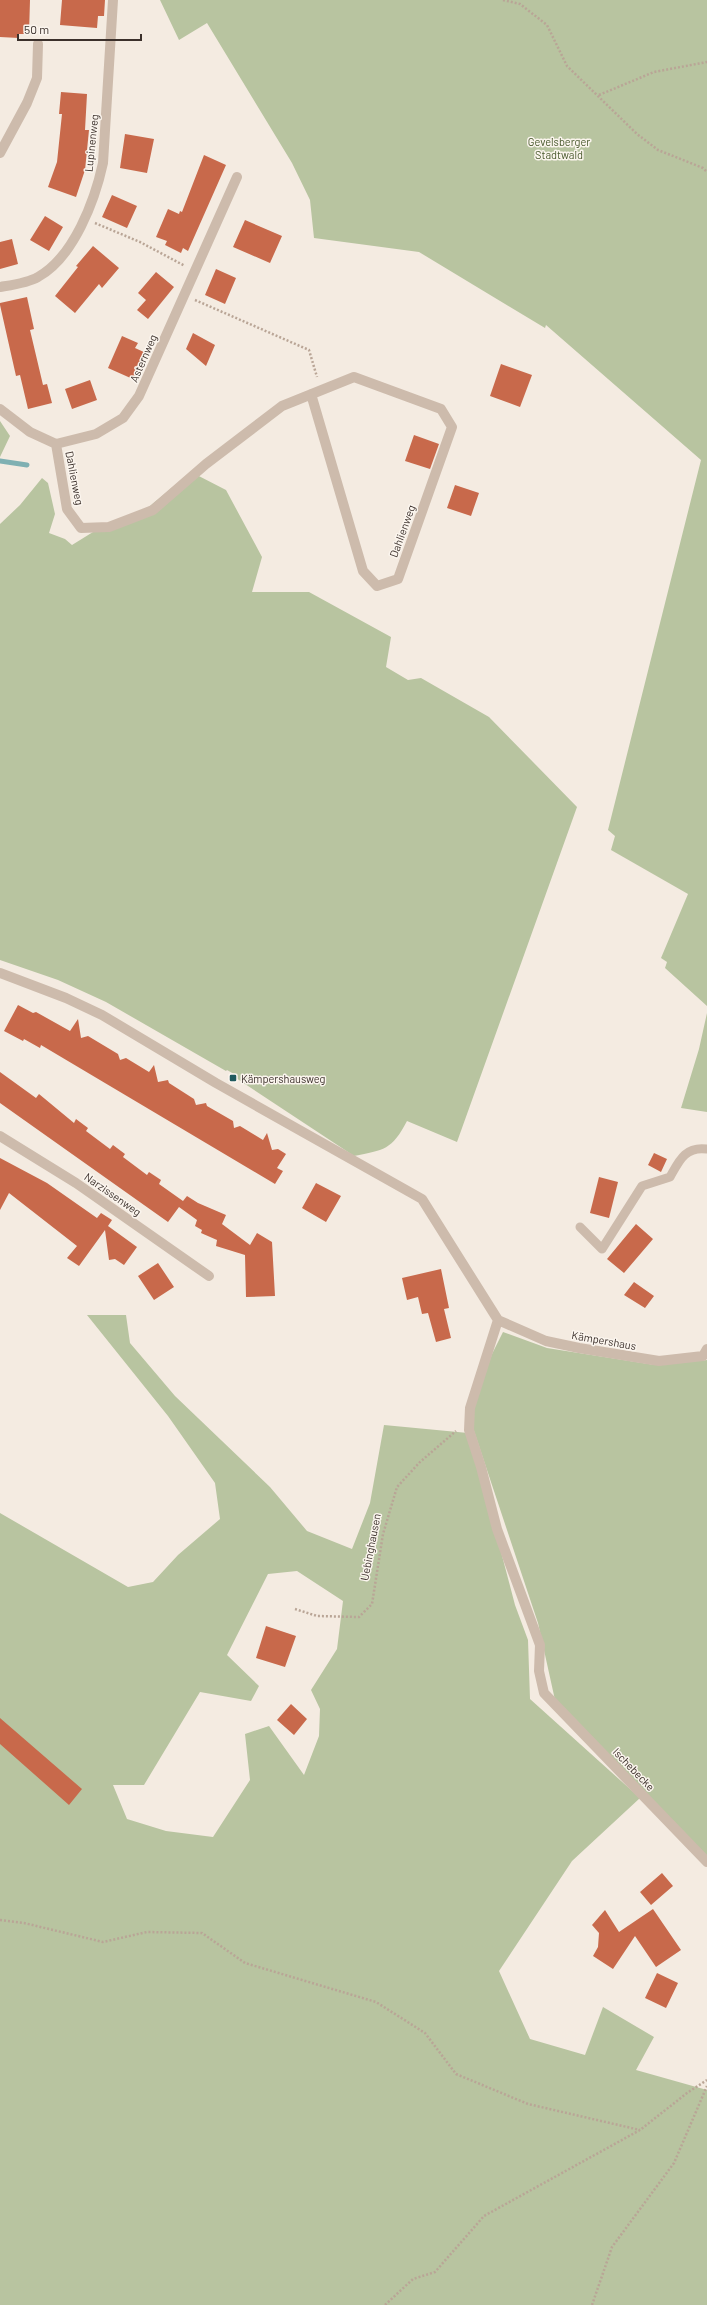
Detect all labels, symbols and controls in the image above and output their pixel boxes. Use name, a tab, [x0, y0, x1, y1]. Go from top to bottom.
scale bar	[18, 16, 141, 42]
text: 50 m	[24, 22, 49, 36]
street label: Lupinenweg	[82, 113, 101, 173]
park label: Gevelsberger Stadtwald	[528, 135, 590, 161]
street label: Asternweg	[127, 332, 159, 384]
street label: Dahlienweg	[63, 450, 87, 506]
street label: Dahlienweg	[387, 503, 418, 559]
place label: Kämpershausweg	[241, 1072, 326, 1085]
marker: Kämpershausweg	[228, 1073, 238, 1083]
street label: Narzissenweg	[82, 1170, 144, 1218]
street label: Kämpershaus	[571, 1328, 637, 1352]
street label: Uebinghausen	[357, 1512, 383, 1582]
street label: Ischebecke	[610, 1745, 658, 1793]

